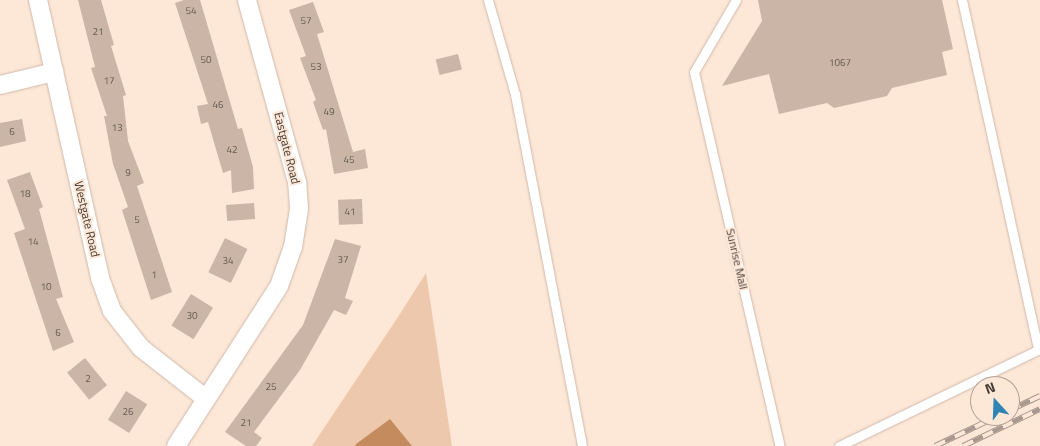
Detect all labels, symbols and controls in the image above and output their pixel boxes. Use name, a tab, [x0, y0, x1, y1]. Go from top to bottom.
house number: 54	[185, 5, 197, 17]
house number: 57	[300, 15, 312, 27]
house number: 21	[92, 26, 104, 38]
house number: 50	[200, 54, 212, 66]
house number: 1067	[829, 57, 851, 69]
house number: 53	[310, 61, 322, 73]
house number: 17	[103, 75, 115, 87]
house number: 46	[212, 99, 224, 111]
house number: 49	[323, 106, 335, 118]
street label: Eastgate Road	[271, 111, 303, 185]
house number: 13	[111, 122, 123, 134]
house number: 6	[9, 126, 15, 138]
house number: 42	[226, 144, 238, 156]
house number: 45	[343, 154, 355, 166]
house number: 9	[125, 167, 131, 179]
street label: Westgate Road	[71, 180, 103, 258]
house number: 18	[19, 188, 31, 200]
house number: 41	[344, 206, 356, 218]
house number: 5	[134, 214, 140, 226]
street label: Sunrise Mall	[723, 227, 751, 291]
house number: 14	[27, 236, 39, 248]
house number: 37	[337, 254, 349, 266]
house number: 34	[222, 255, 234, 267]
house number: 1	[151, 269, 157, 281]
house number: 10	[40, 281, 52, 293]
house number: 30	[186, 310, 198, 322]
house number: 6	[55, 327, 61, 339]
house number: 2	[85, 373, 91, 385]
north arrow	[970, 376, 1020, 426]
text: N	[982, 376, 998, 399]
house number: 25	[265, 381, 277, 393]
house number: 26	[122, 406, 134, 418]
house number: 21	[240, 417, 252, 429]

